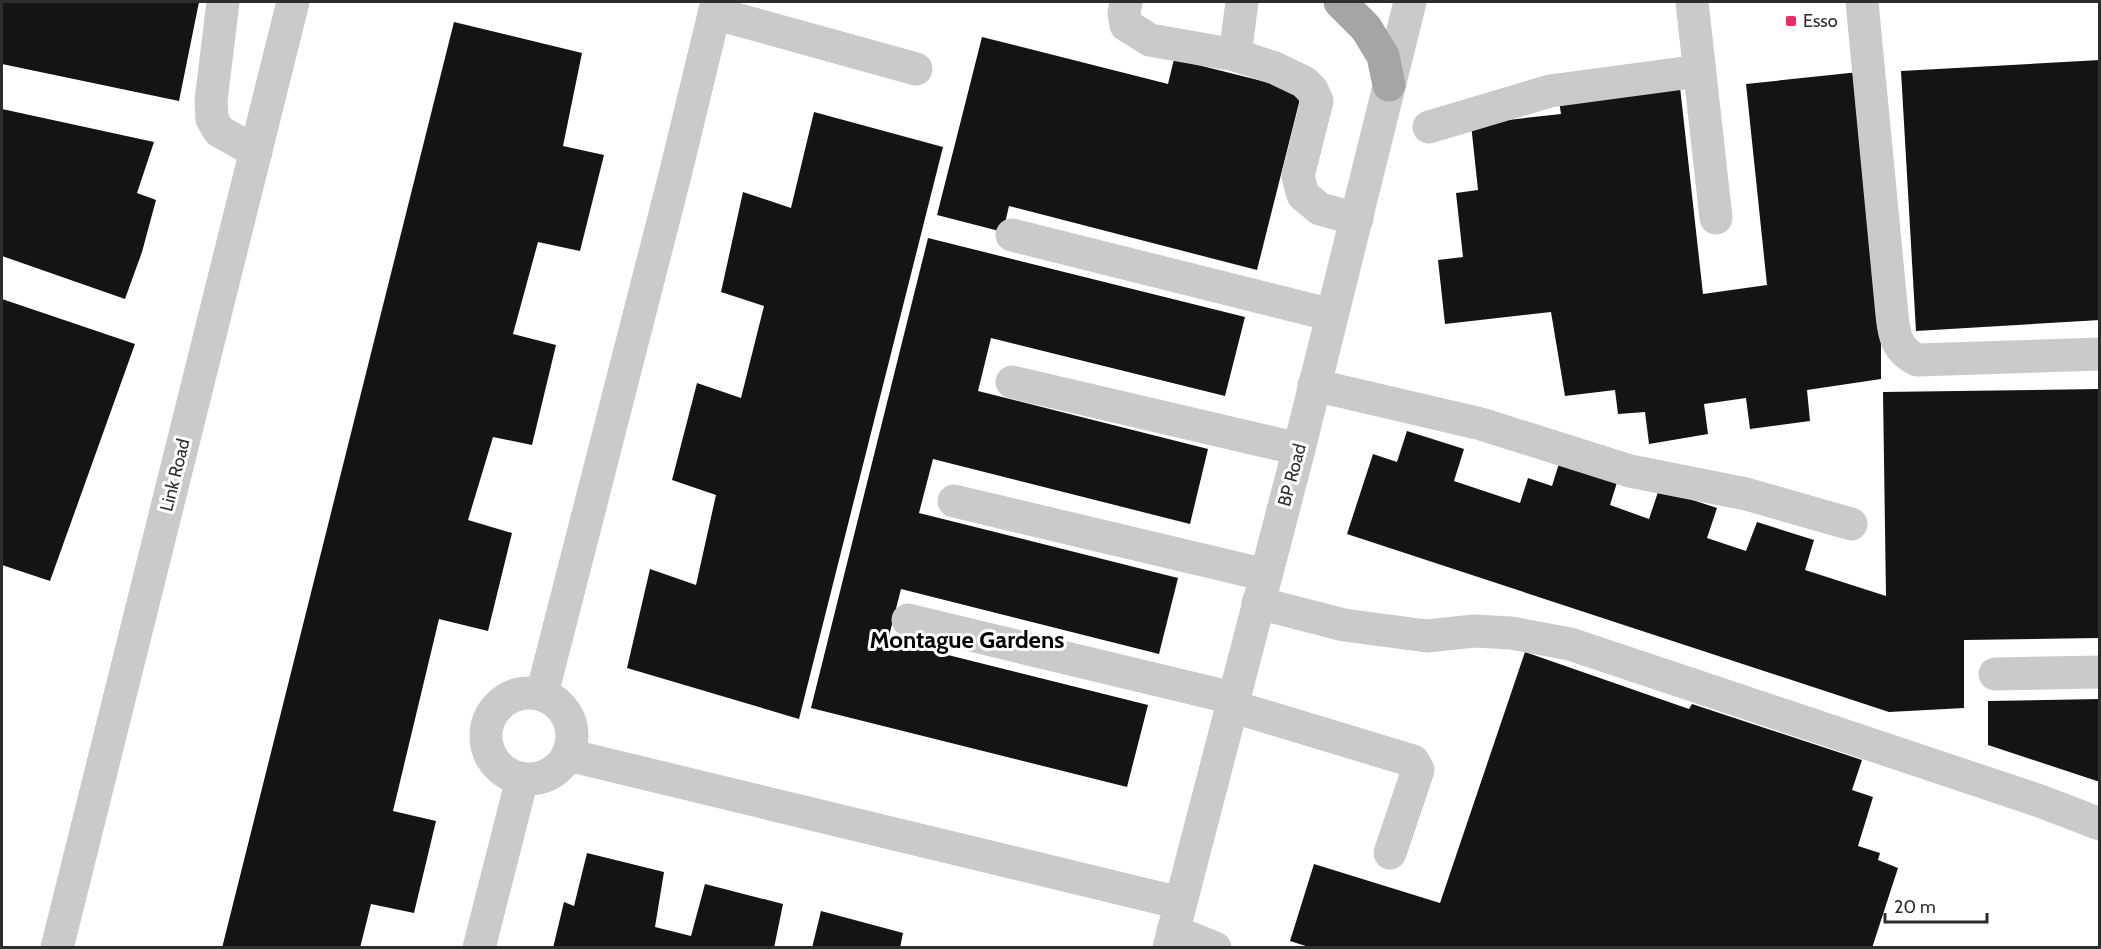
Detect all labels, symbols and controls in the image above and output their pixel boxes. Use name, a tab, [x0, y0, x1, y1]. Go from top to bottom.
place label: Esso	[1803, 10, 1838, 32]
marker: Esso	[1784, 14, 1798, 28]
street label: Link Road	[155, 436, 195, 514]
street label: BP Road	[1273, 441, 1311, 509]
district label: Montague Gardens	[870, 625, 1064, 654]
scale bar	[1885, 886, 1987, 924]
text: 20 m	[1894, 896, 1936, 918]

